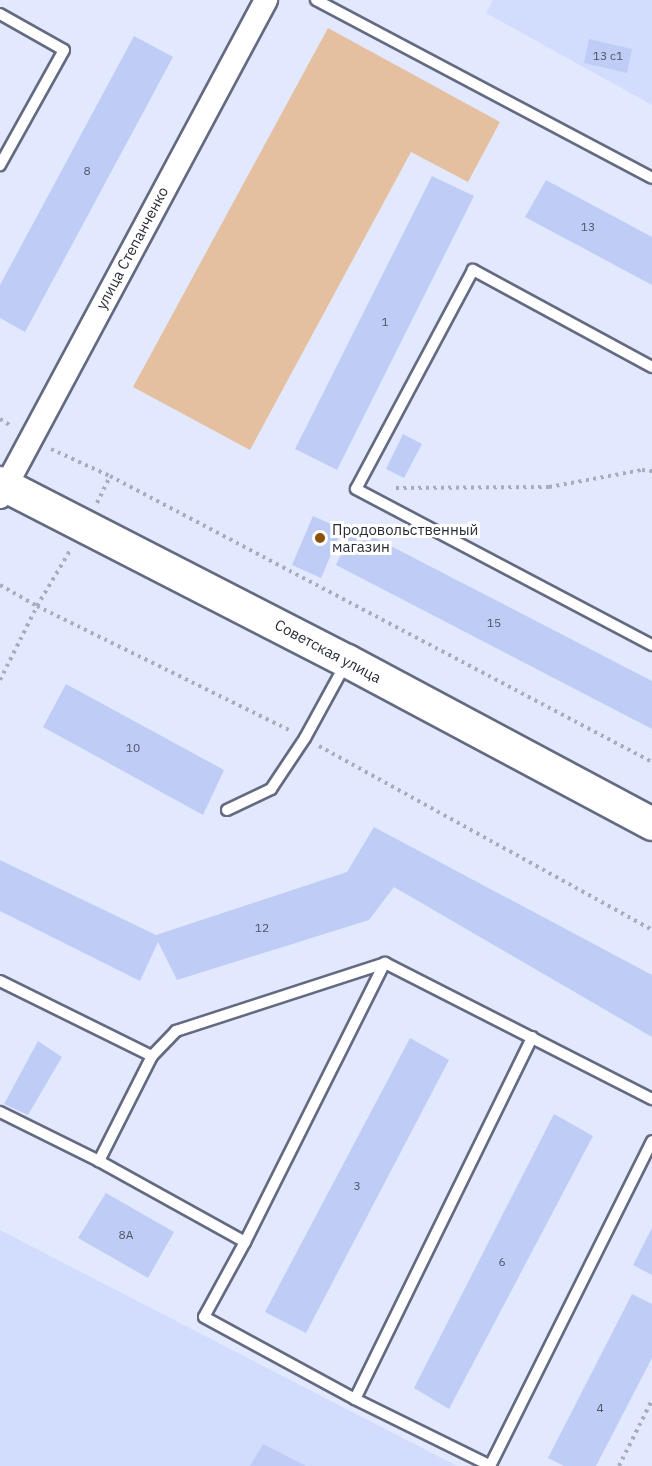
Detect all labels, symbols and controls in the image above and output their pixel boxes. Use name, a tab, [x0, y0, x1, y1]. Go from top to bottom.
house number: 13 с1	[593, 49, 623, 63]
house number: 8	[83, 164, 91, 178]
street label: улица Степанченко	[92, 184, 172, 312]
house number: 13	[581, 220, 595, 234]
house number: 1	[381, 315, 389, 329]
place label: Продовольственный магазин	[332, 520, 478, 555]
marker: Продовольственный магазин	[313, 531, 327, 545]
street label: Советская улица	[272, 615, 384, 687]
house number: 15	[487, 616, 501, 630]
house number: 10	[126, 741, 140, 755]
house number: 12	[255, 921, 269, 935]
house number: 3	[353, 1179, 361, 1193]
house number: 8А	[119, 1228, 133, 1242]
house number: 6	[498, 1255, 506, 1269]
house number: 4	[596, 1401, 604, 1415]

